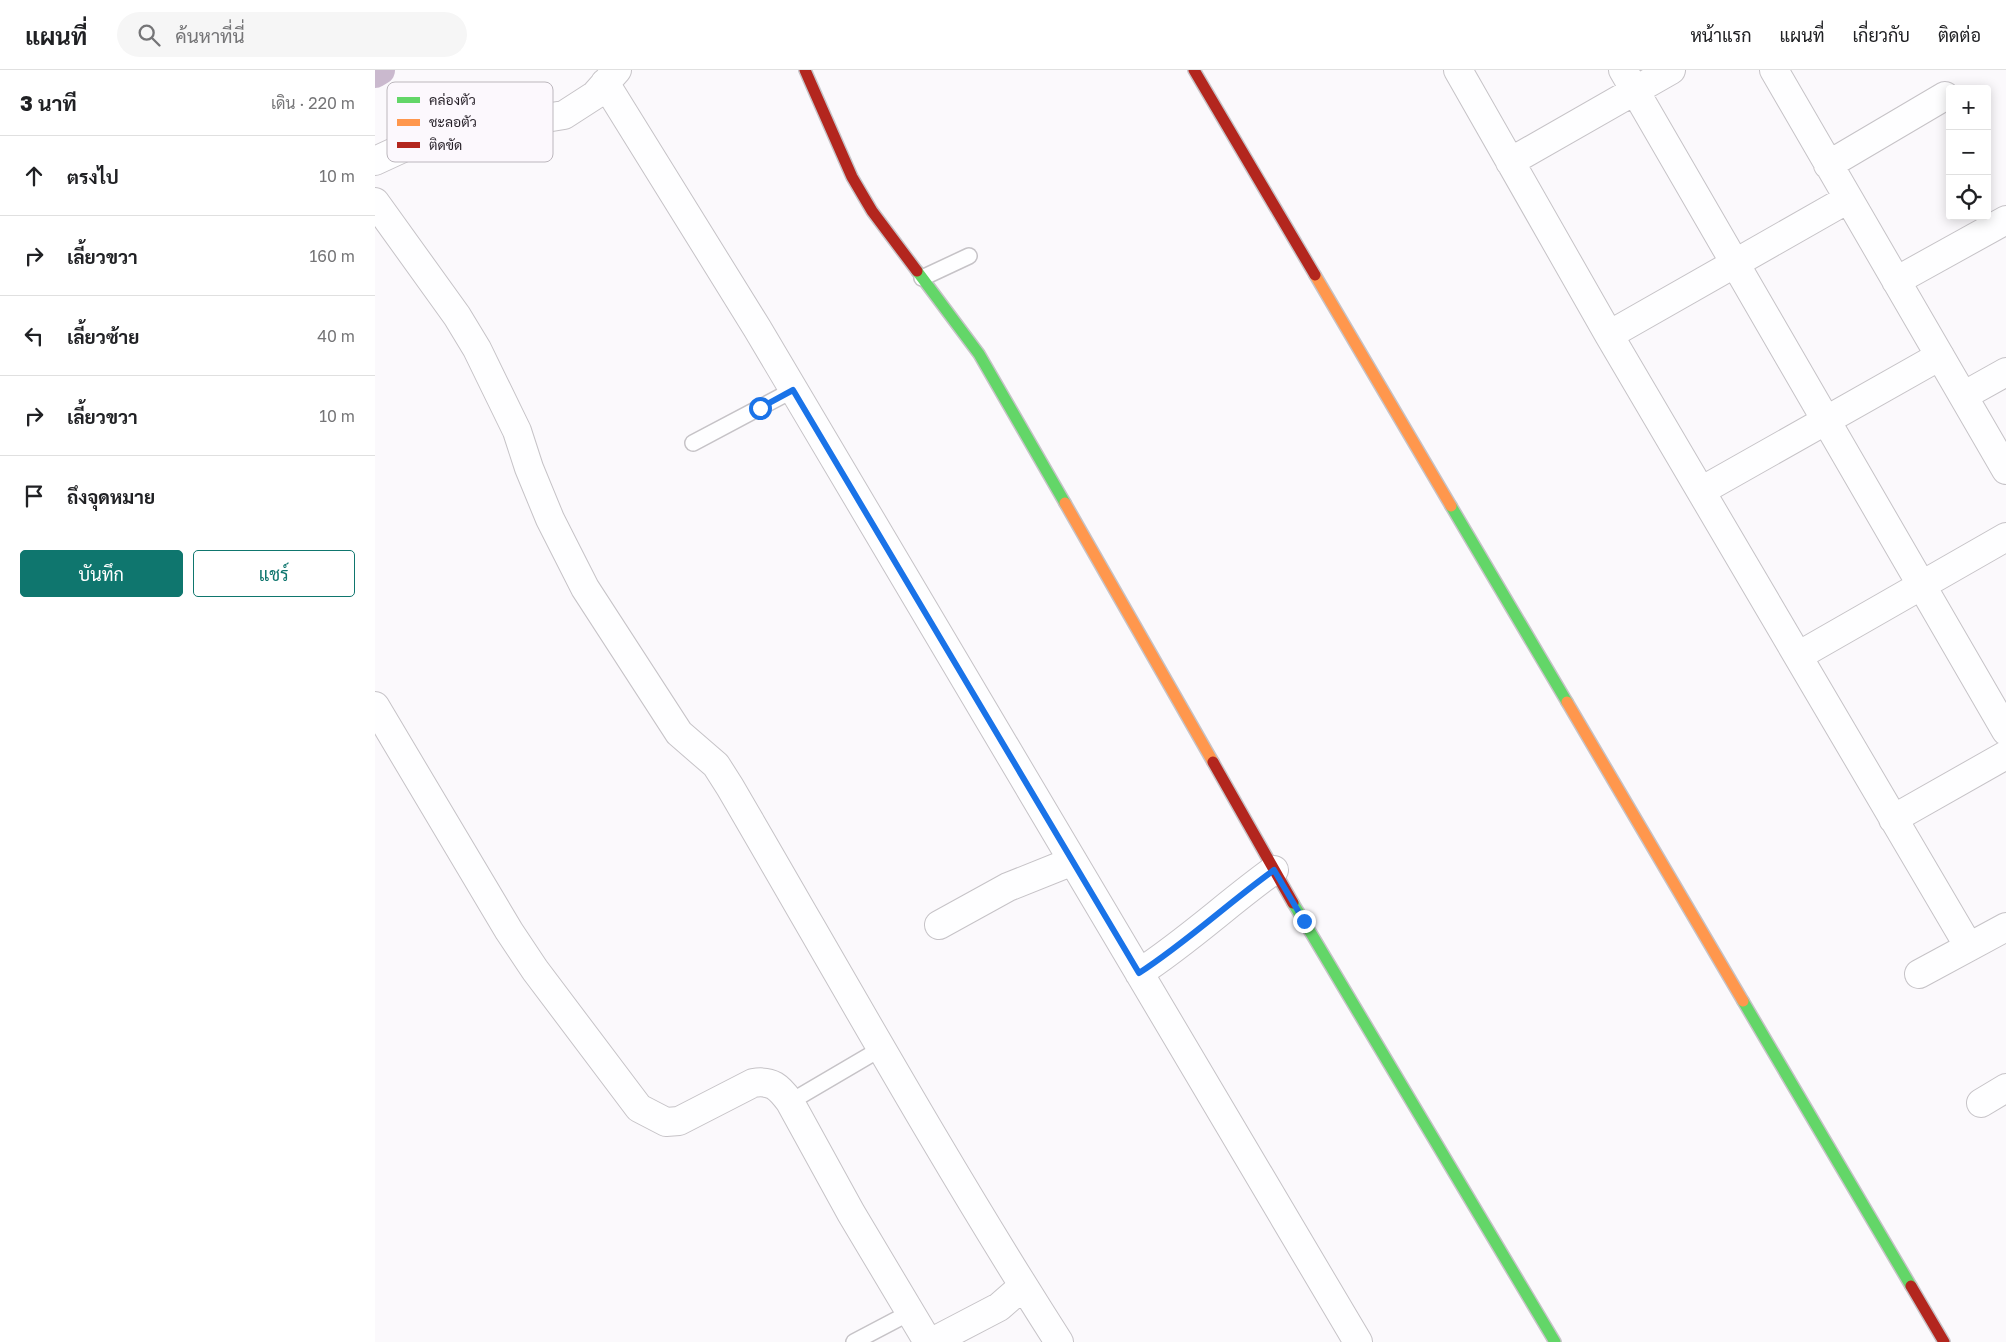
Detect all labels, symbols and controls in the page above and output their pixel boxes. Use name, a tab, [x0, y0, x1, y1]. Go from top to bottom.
search box	[117, 12, 467, 57]
text: แผนที่	[25, 21, 87, 50]
icon: search	[135, 21, 163, 49]
text: ค้นหาที่นี่	[175, 24, 245, 47]
text: หน้าแรก	[1690, 24, 1752, 46]
text: แผนที่	[1780, 24, 1824, 46]
text: เกี่ยวกับ	[1852, 24, 1910, 46]
text: ติดต่อ	[1938, 24, 1981, 46]
legend	[387, 82, 553, 162]
map controls	[1946, 85, 1991, 220]
button: +	[1946, 85, 1991, 130]
text: 3 นาที	[20, 90, 77, 116]
text: คล่องตัว	[429, 91, 476, 108]
text: เดิน · 220 m	[271, 93, 355, 113]
text: ชะลอตัว	[429, 113, 477, 130]
button: −	[1946, 130, 1991, 175]
text: ติดขัด	[429, 136, 462, 153]
icon: ahead	[20, 162, 48, 190]
text: ตรงไป	[67, 165, 119, 188]
text: 10 m	[319, 166, 355, 186]
button: locate	[1946, 175, 1991, 220]
icon: right	[20, 242, 48, 270]
text: เลี้ยวขวา	[67, 245, 138, 268]
text: 160 m	[309, 246, 355, 266]
icon: left	[20, 322, 48, 350]
text: เลี้ยวซ้าย	[67, 325, 139, 348]
text: 40 m	[317, 326, 355, 346]
route start	[749, 397, 772, 420]
icon: right	[20, 402, 48, 430]
text: เลี้ยวขวา	[67, 405, 138, 428]
text: 10 m	[319, 406, 355, 426]
icon: arrive	[20, 482, 48, 510]
text: ถึงจุดหมาย	[67, 485, 155, 508]
button: บันทึก	[20, 550, 183, 597]
button: แชร์	[193, 550, 355, 597]
route end	[1293, 910, 1316, 933]

